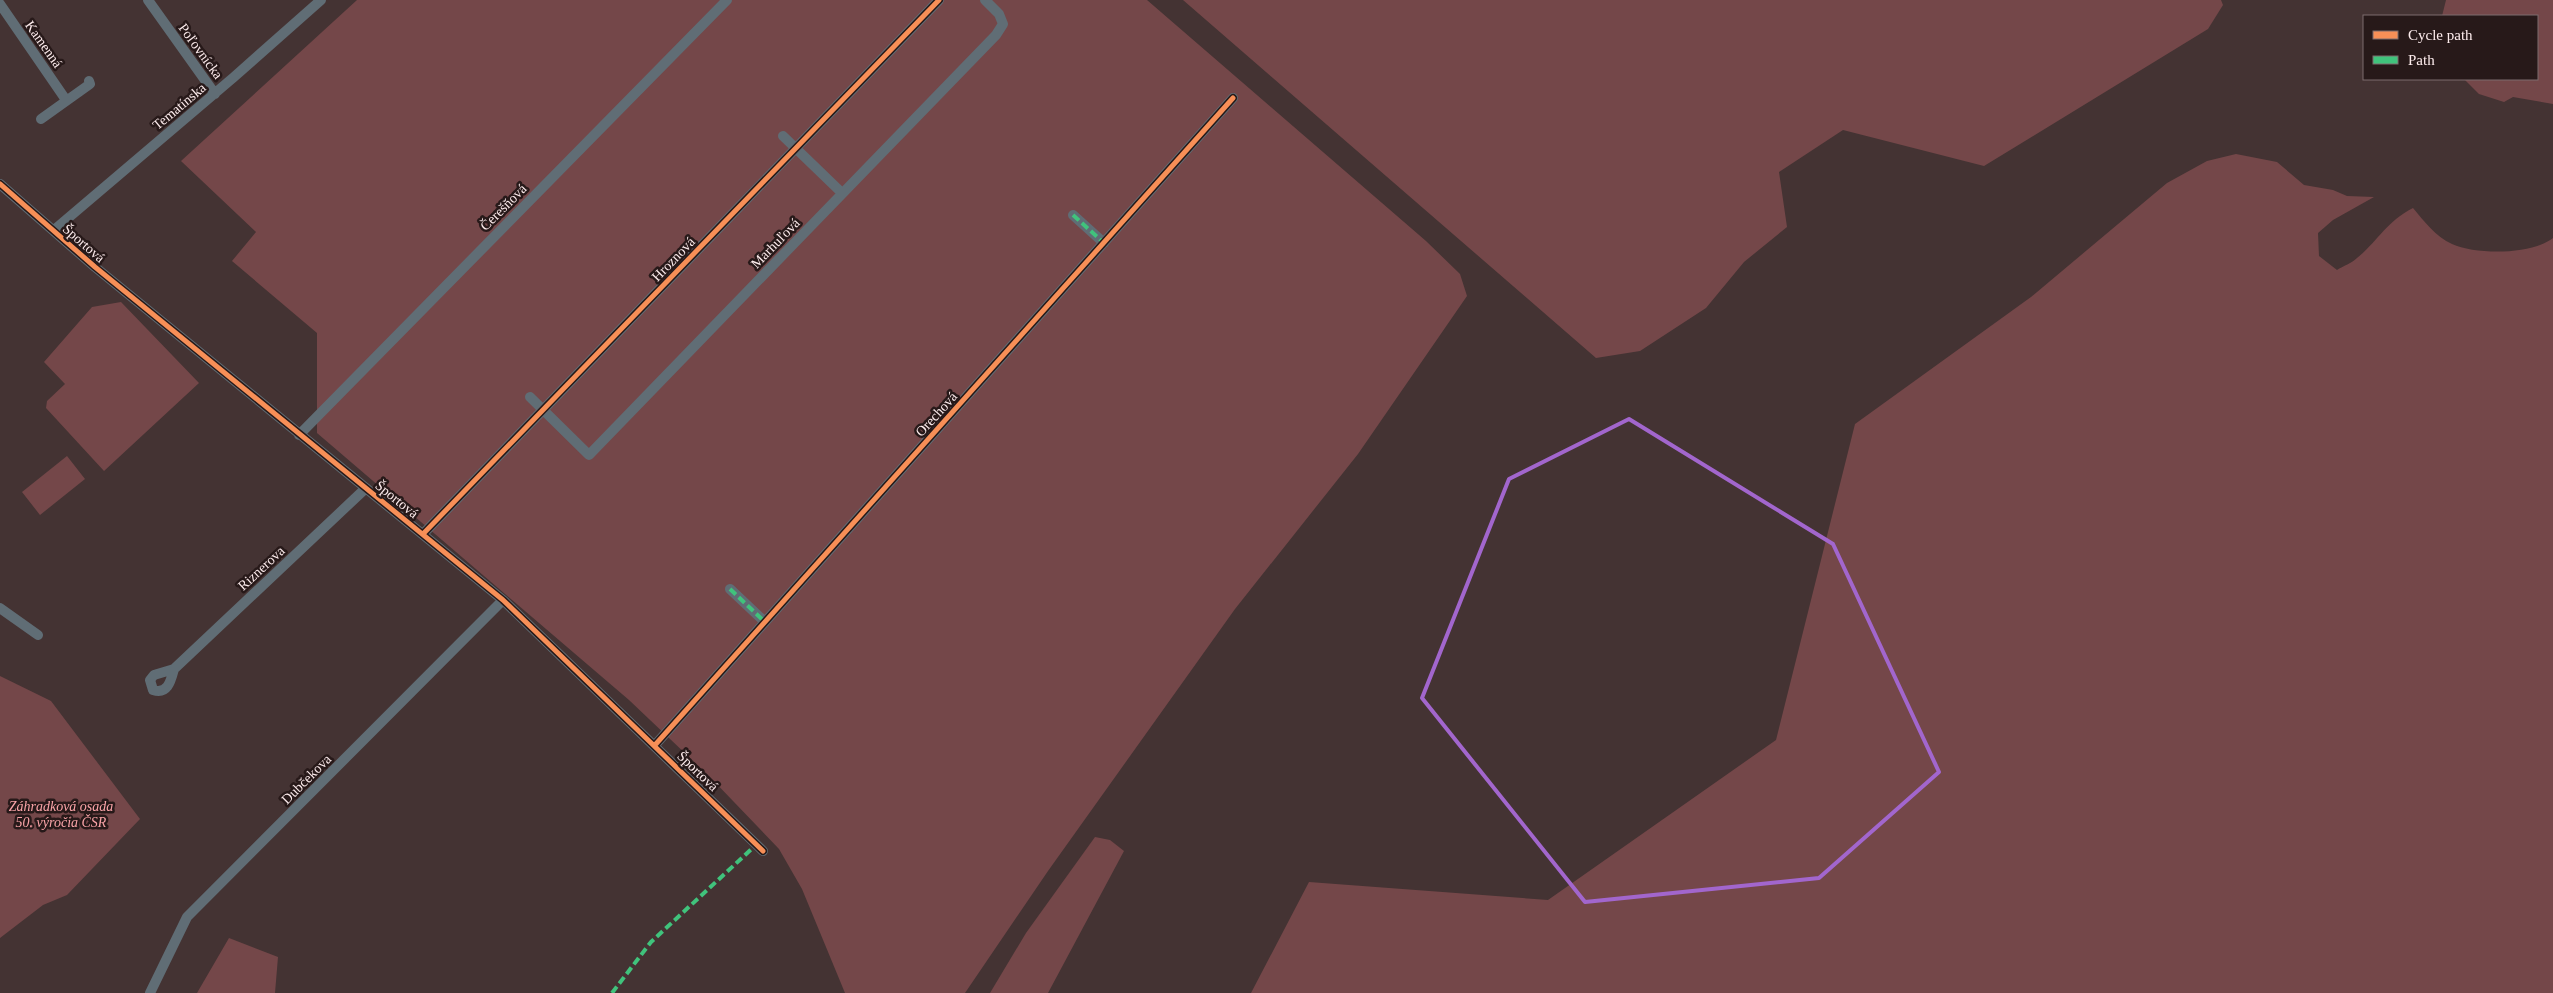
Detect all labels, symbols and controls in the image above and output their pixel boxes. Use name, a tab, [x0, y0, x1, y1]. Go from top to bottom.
legend	[2363, 15, 2538, 80]
street label: Kamenná	[22, 18, 66, 71]
street label: Poľovnícka	[175, 21, 226, 83]
text: Cycle path	[2408, 27, 2473, 43]
text: Path	[2408, 52, 2435, 68]
street label: Tematínska	[150, 79, 209, 133]
street label: Čerešňová	[476, 180, 530, 234]
street label: Marhuľová	[748, 215, 803, 271]
street label: Športová	[60, 220, 109, 266]
street label: Hroznová	[649, 234, 698, 284]
street label: Orechová	[913, 389, 961, 440]
street label: Športová	[372, 477, 422, 522]
street label: Riznerova	[235, 543, 288, 593]
street label: Športová	[674, 748, 722, 795]
street label: Dubčekova	[279, 751, 335, 807]
park label: Záhradková osada 50. výročia ČSR	[9, 799, 113, 830]

